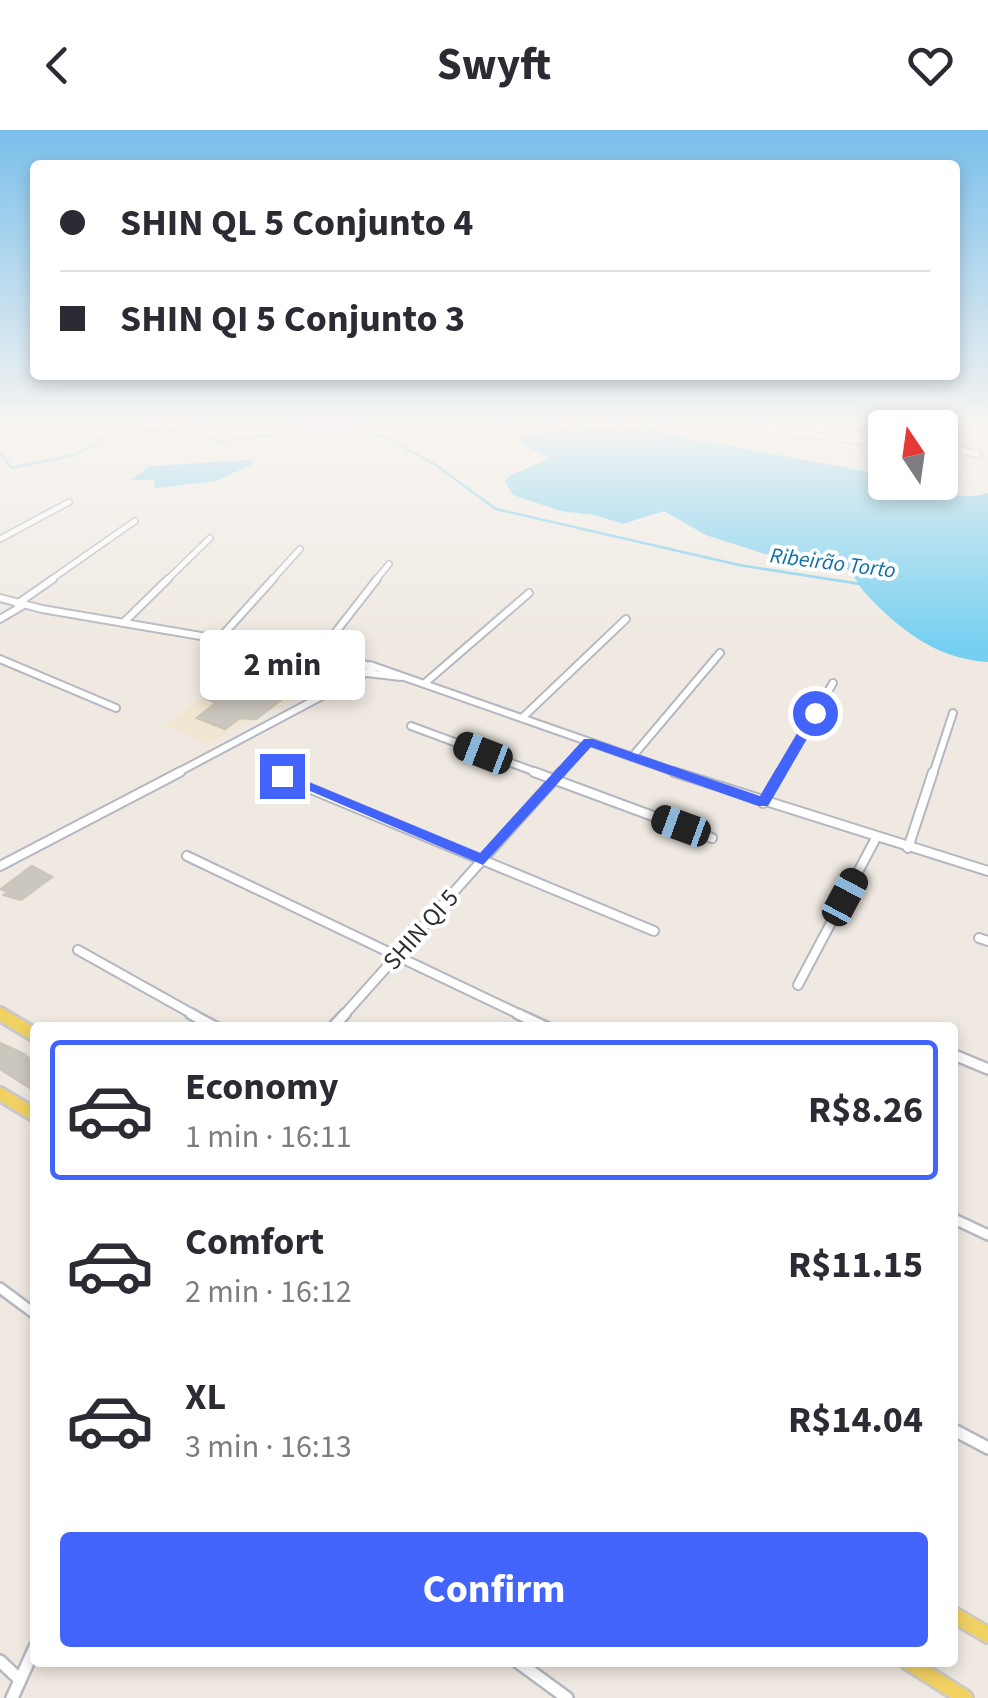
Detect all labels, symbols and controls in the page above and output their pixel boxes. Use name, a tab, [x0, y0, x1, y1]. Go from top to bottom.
text: Swyft	[437, 33, 551, 97]
icon: back	[30, 38, 85, 93]
icon: heart	[903, 38, 958, 93]
text: SHIN QL 5 Conjunto 4	[120, 196, 473, 250]
text: SHIN QI 5 Conjunto 3	[120, 292, 465, 346]
north arrow	[868, 410, 958, 500]
map controls	[868, 410, 958, 500]
water label: Ribeirão Torto	[768, 539, 898, 587]
callout: 2 min	[200, 631, 364, 701]
text: 2 min	[244, 642, 321, 688]
route start	[793, 691, 838, 736]
car	[450, 728, 516, 778]
route end	[260, 754, 305, 799]
car	[648, 802, 714, 850]
car	[818, 863, 872, 931]
street label: SHIN QI 5	[375, 881, 467, 978]
text: Economy	[185, 1060, 338, 1114]
icon: car	[65, 1065, 155, 1155]
text: R$8.26	[808, 1083, 923, 1137]
text: 1 min · 16:11	[185, 1114, 352, 1160]
text: Comfort	[185, 1215, 324, 1269]
icon: car	[65, 1220, 155, 1310]
text: R$11.15	[788, 1238, 923, 1292]
text: 2 min · 16:12	[185, 1269, 352, 1315]
text: XL	[185, 1370, 226, 1424]
icon: car	[65, 1375, 155, 1465]
text: R$14.04	[788, 1393, 923, 1447]
text: 3 min · 16:13	[185, 1424, 352, 1470]
button: Confirm	[60, 1532, 928, 1647]

